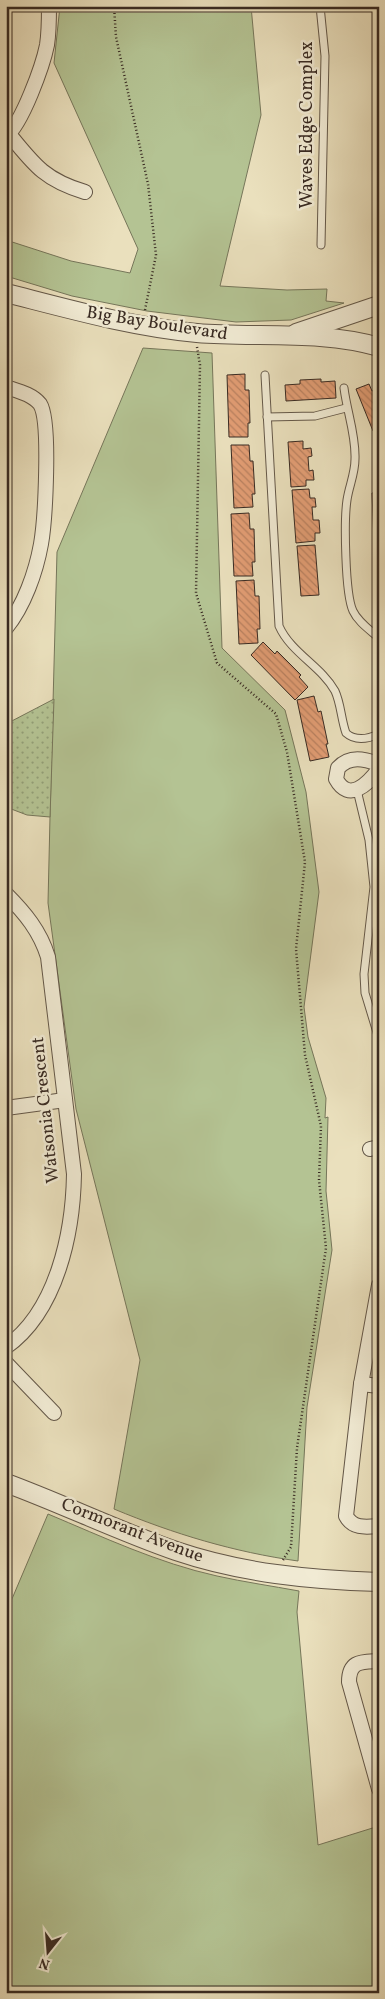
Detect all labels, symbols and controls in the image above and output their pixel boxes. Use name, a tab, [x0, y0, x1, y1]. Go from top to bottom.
street label: Waves Edge Complex	[295, 41, 320, 209]
street label: Big Bay Boulevard	[85, 300, 229, 348]
street label: Watsonia Crescent	[26, 1036, 66, 1184]
street label: Cormorant Avenue	[57, 1492, 207, 1570]
north arrow	[22, 1926, 72, 1976]
text: N	[37, 1952, 52, 1974]

